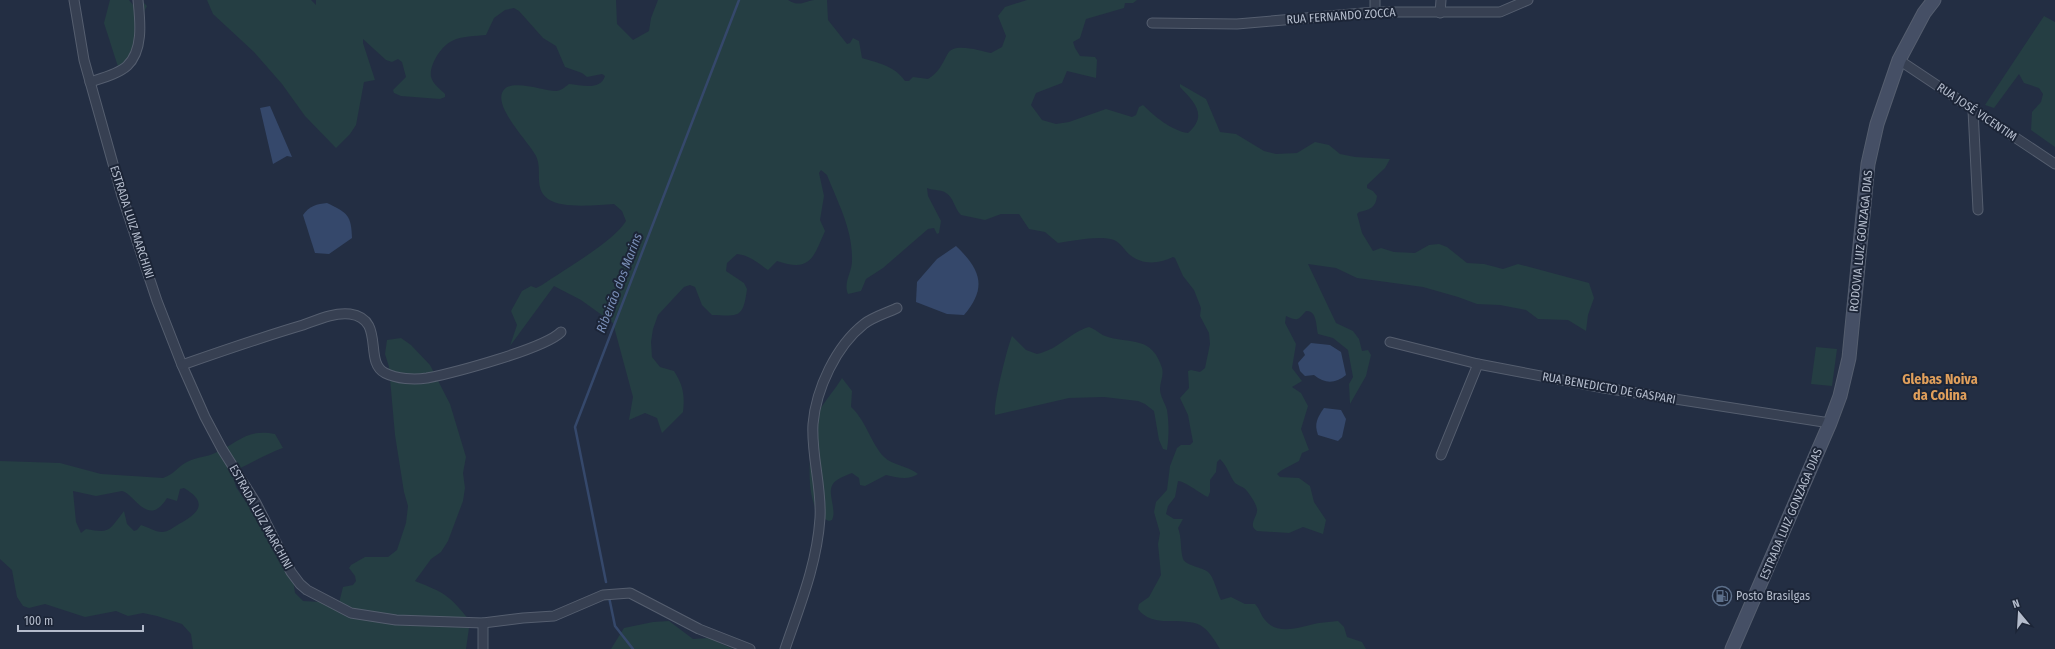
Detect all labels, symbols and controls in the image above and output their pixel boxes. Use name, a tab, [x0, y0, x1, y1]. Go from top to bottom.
street label: RUA FERNANDO ZOCCA	[1286, 5, 1397, 27]
street label: RUA JOSÉ VICENTIM	[1934, 79, 2020, 144]
street label: ESTRADA LUIZ MARCHINI	[107, 164, 157, 280]
street label: RODOVIA LUIZ GONZAGA DIAS	[1847, 169, 1875, 313]
water label: Ribeirão dos Marins	[593, 231, 645, 335]
street label: RUA BENEDICTO DE GASPARI	[1541, 369, 1677, 407]
district label: Glebas Noiva da Colina	[1902, 371, 1978, 404]
street label: ESTRADA LUIZ GONZAGA DIAS	[1757, 446, 1825, 582]
street label: ESTRADA LUIZ MARCHINI	[226, 462, 296, 572]
fuel station icon: Posto Brasilgas	[1711, 585, 1733, 607]
place label: Posto Brasilgas	[1736, 589, 1810, 603]
north arrow	[1999, 593, 2039, 633]
text: N	[2011, 597, 2021, 611]
scale bar	[18, 607, 143, 633]
text: 100 m	[24, 614, 53, 628]

